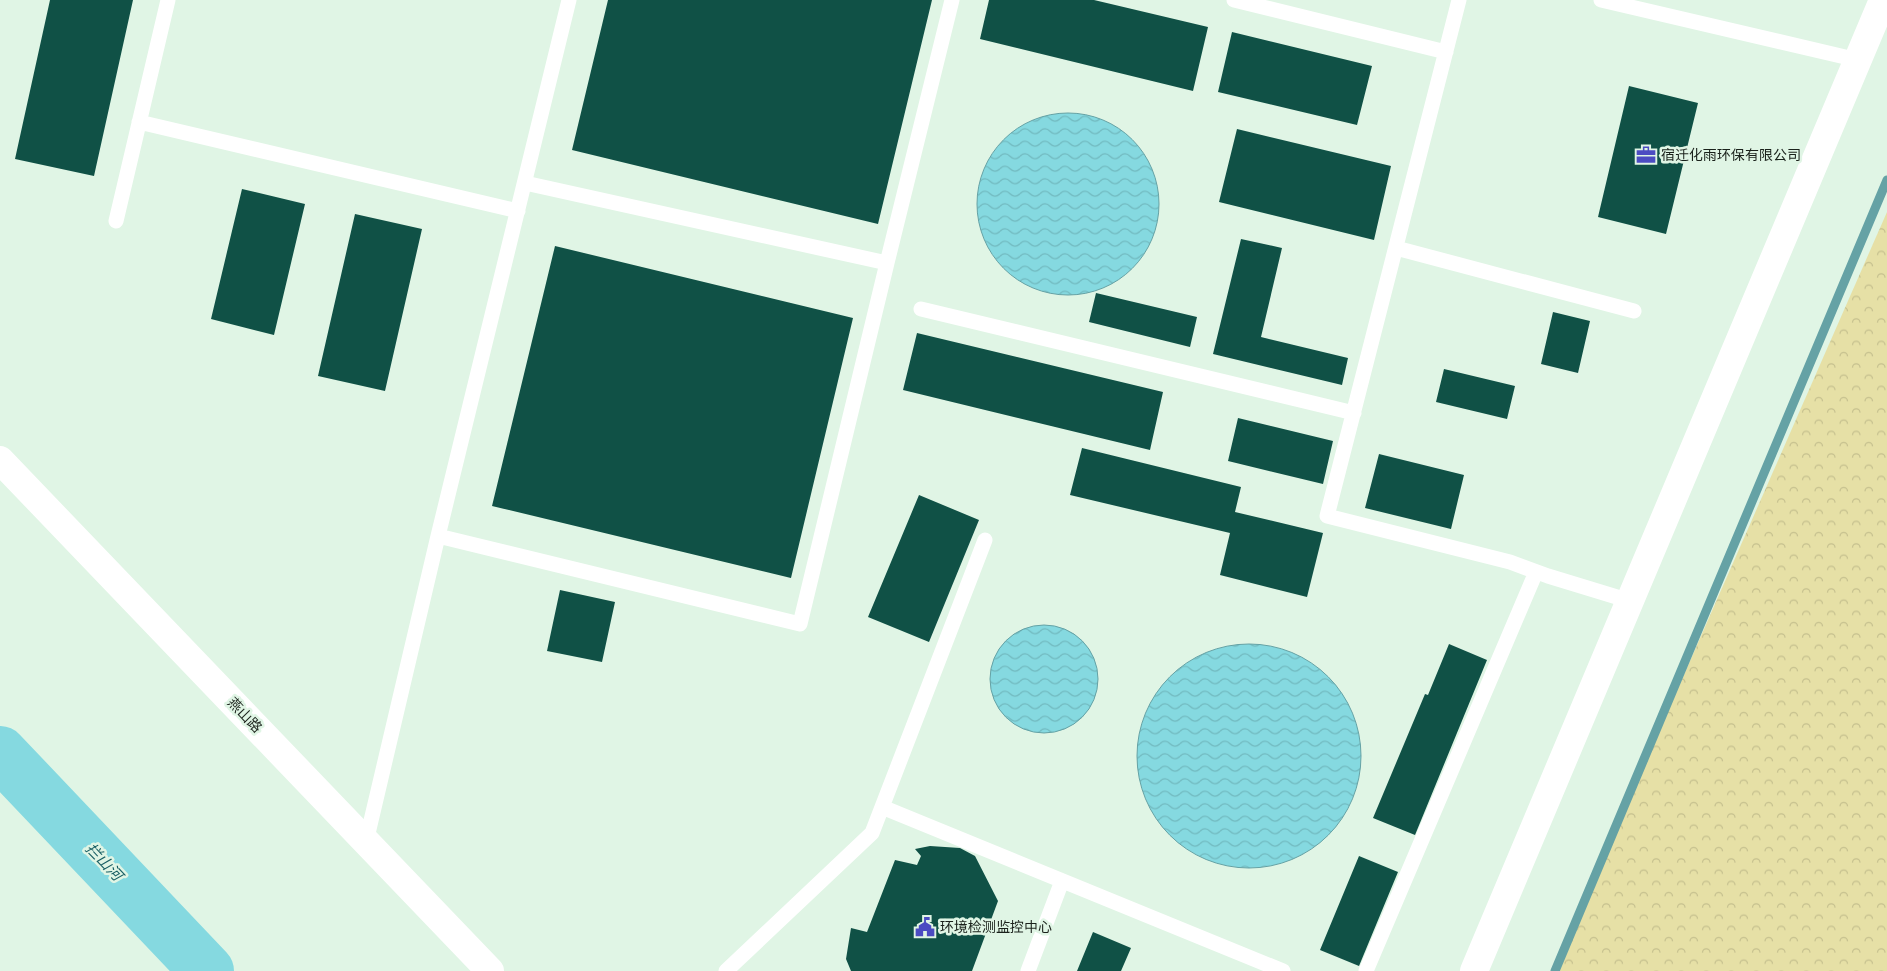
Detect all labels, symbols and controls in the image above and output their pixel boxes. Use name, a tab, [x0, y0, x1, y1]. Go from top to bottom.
office icon: 宿迁化雨环保有限公司	[1635, 144, 1657, 166]
place label: 宿迁化雨环保有限公司	[1661, 145, 1801, 164]
street label: 燕山路	[224, 693, 267, 736]
water label: 拦山河	[82, 838, 130, 887]
public building icon: 环境检测监控中心	[914, 916, 936, 938]
place label: 环境检测监控中心	[940, 917, 1052, 936]

